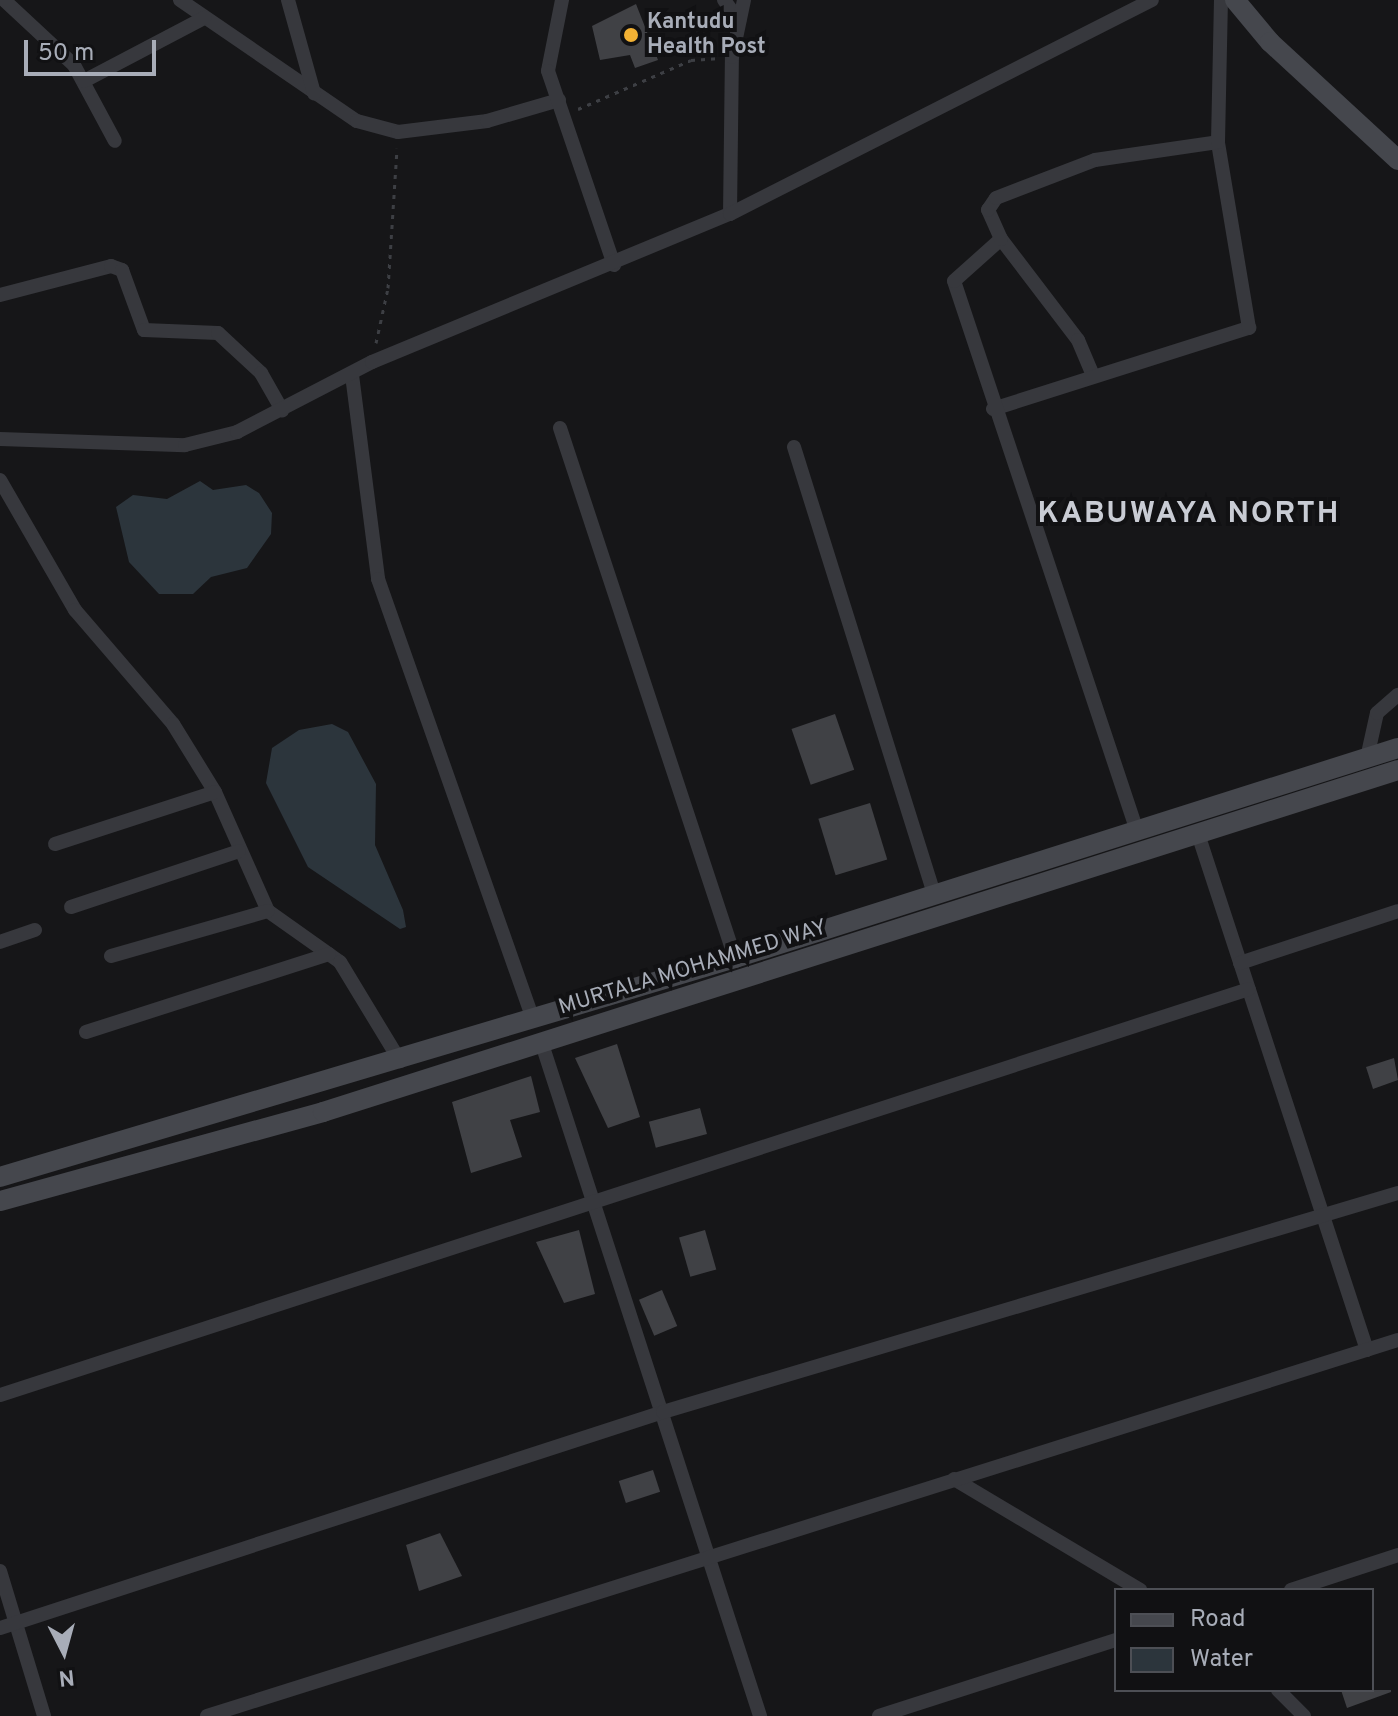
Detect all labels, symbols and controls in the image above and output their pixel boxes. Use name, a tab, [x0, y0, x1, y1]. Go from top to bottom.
place label: Kantudu Health Post	[647, 9, 766, 60]
scale bar	[28, 24, 160, 74]
marker: Kantudu Health Post	[622, 26, 640, 44]
text: 50 m	[38, 39, 94, 69]
district label: KABUWAYA NORTH	[1037, 497, 1341, 533]
street label: MURTALA MOHAMMED WAY	[555, 914, 831, 1022]
legend	[1114, 1588, 1374, 1692]
text: Road	[1190, 1605, 1246, 1635]
north arrow	[24, 1612, 104, 1692]
text: Water	[1190, 1645, 1253, 1675]
text: N	[57, 1662, 76, 1691]

